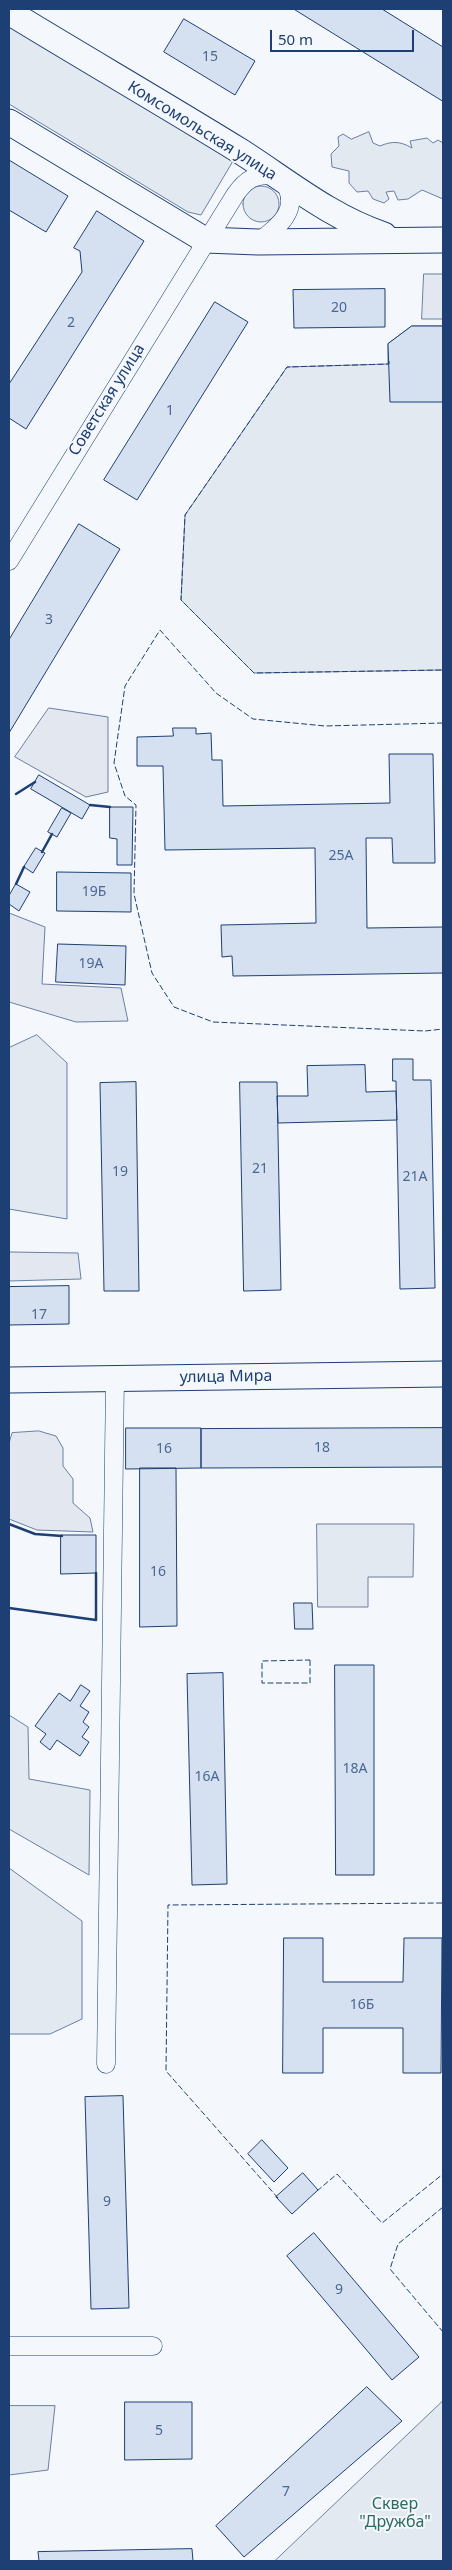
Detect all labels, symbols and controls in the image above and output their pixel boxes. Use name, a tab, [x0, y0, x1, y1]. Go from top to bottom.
scale bar	[272, 20, 416, 52]
text: 50 m	[278, 29, 313, 49]
house number: 15	[202, 49, 218, 65]
street label: Комсомольская улица	[124, 77, 280, 185]
house number: 20	[331, 300, 347, 316]
house number: 2	[67, 315, 75, 331]
street label: Советская улица	[65, 340, 149, 460]
house number: 1	[166, 403, 174, 419]
house number: 3	[45, 612, 53, 628]
house number: 25А	[329, 848, 353, 864]
house number: 19Б	[82, 884, 106, 900]
house number: 19А	[79, 956, 103, 972]
house number: 21	[252, 1161, 268, 1177]
house number: 19	[112, 1164, 128, 1180]
house number: 21А	[403, 1169, 427, 1185]
house number: 17	[31, 1307, 47, 1323]
street label: улица Мира	[180, 1367, 272, 1387]
house number: 18	[314, 1440, 330, 1456]
house number: 16	[156, 1441, 172, 1457]
house number: 16	[150, 1564, 166, 1580]
house number: 18А	[343, 1761, 367, 1777]
house number: 16А	[195, 1769, 219, 1785]
house number: 16Б	[350, 1997, 374, 2013]
house number: 9	[103, 2194, 111, 2210]
house number: 9	[335, 2282, 343, 2298]
house number: 5	[155, 2423, 163, 2439]
house number: 7	[282, 2484, 290, 2500]
park label: Сквер "Дружба"	[359, 2494, 431, 2532]

